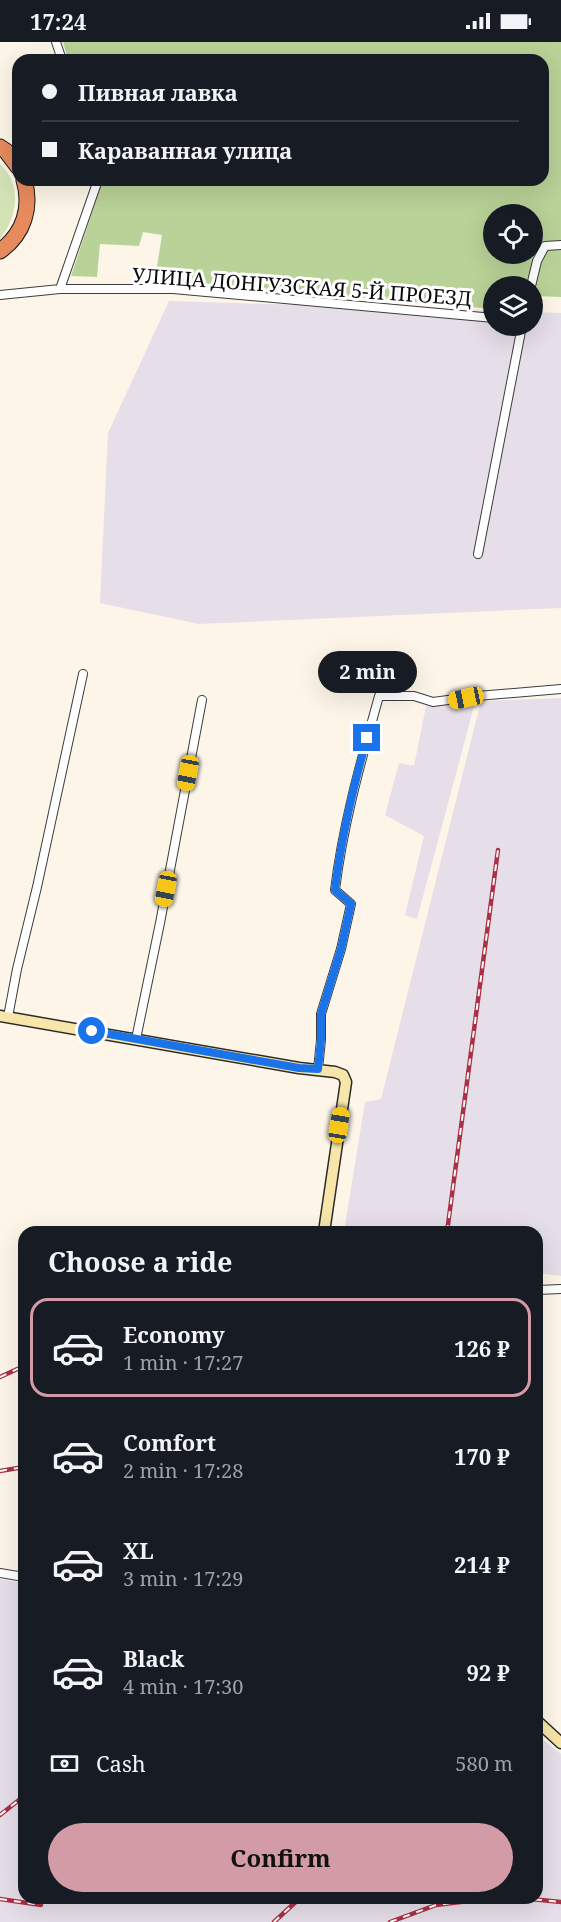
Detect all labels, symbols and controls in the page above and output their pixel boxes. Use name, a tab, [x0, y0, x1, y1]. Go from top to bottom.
text: 17:24	[30, 6, 86, 36]
text: Пивная лавка	[78, 77, 238, 107]
text: Караванная улица	[78, 135, 292, 165]
map controls	[483, 204, 543, 336]
button: locate	[483, 204, 543, 264]
street label: УЛИЦА ДОНГУЗСКАЯ 5-Й ПРОЕЗД	[131, 261, 473, 312]
button: layers	[483, 276, 543, 336]
callout: 2 min	[318, 651, 416, 693]
text: 2 min	[339, 658, 396, 685]
car	[447, 685, 485, 711]
route end	[353, 724, 380, 751]
car	[176, 754, 200, 792]
car	[154, 870, 178, 908]
route start	[78, 1017, 105, 1044]
car	[327, 1106, 351, 1144]
text: Choose a ride	[48, 1243, 233, 1280]
text: Economy	[123, 1319, 225, 1349]
icon: car	[51, 1321, 105, 1375]
text: 126 ₽	[454, 1333, 510, 1363]
text: 1 min · 17:27	[123, 1349, 243, 1376]
text: Comfort	[123, 1427, 216, 1457]
icon: car	[51, 1429, 105, 1483]
text: 170 ₽	[454, 1441, 510, 1471]
text: 2 min · 17:28	[123, 1457, 243, 1484]
text: XL	[123, 1535, 154, 1565]
icon: car	[51, 1537, 105, 1591]
text: 214 ₽	[454, 1549, 510, 1579]
text: 3 min · 17:29	[123, 1565, 243, 1592]
text: Black	[123, 1643, 184, 1673]
icon: car	[51, 1645, 105, 1699]
text: 92 ₽	[466, 1657, 510, 1687]
text: 4 min · 17:30	[123, 1673, 243, 1700]
icon: cash	[48, 1747, 81, 1780]
text: Cash	[96, 1748, 146, 1778]
text: 580 m	[455, 1750, 513, 1777]
button: Confirm	[48, 1823, 513, 1892]

